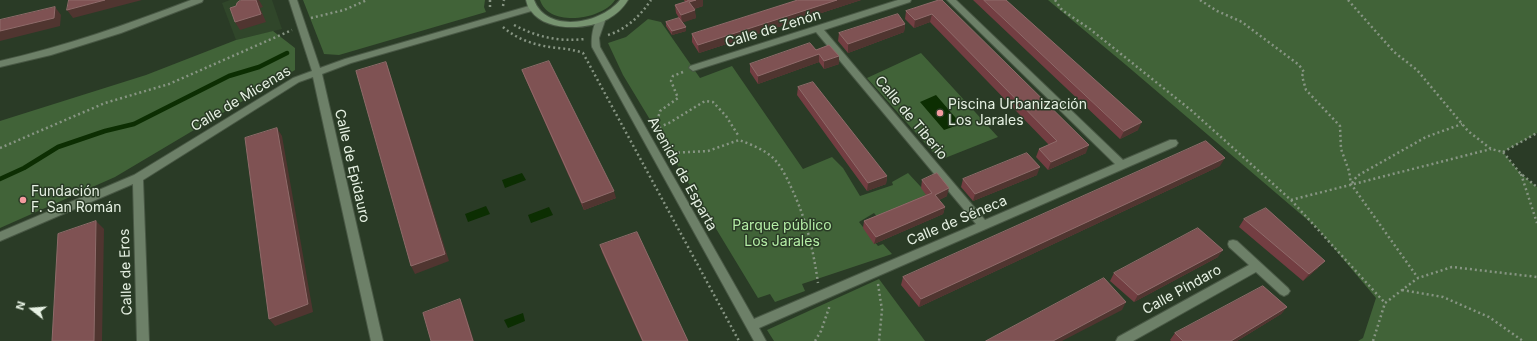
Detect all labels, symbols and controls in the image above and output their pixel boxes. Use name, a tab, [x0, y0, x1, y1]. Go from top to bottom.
street label: Calle de Zenón	[723, 6, 823, 52]
street label: Calle de Micenas	[188, 63, 294, 135]
street label: Calle de Tiberio	[871, 73, 951, 163]
place label: Piscina Urbanización Los Jarales	[948, 97, 1087, 130]
street label: Calle de Epidauro	[331, 108, 373, 224]
marker: Piscina Urbanización Los Jarales	[935, 108, 945, 118]
street label: Avenida de Esparta	[644, 114, 720, 234]
place label: Fundación F. San Román	[31, 184, 121, 216]
street label: Calle de Séneca	[904, 192, 1010, 250]
marker: Fundación F. San Román	[18, 195, 28, 205]
park label: Parque público Los Jarales	[732, 218, 832, 250]
street label: Calle de Eros	[116, 228, 136, 316]
street label: Calle Píndaro	[1140, 261, 1224, 319]
north arrow	[12, 289, 52, 329]
text: N	[13, 299, 28, 312]

